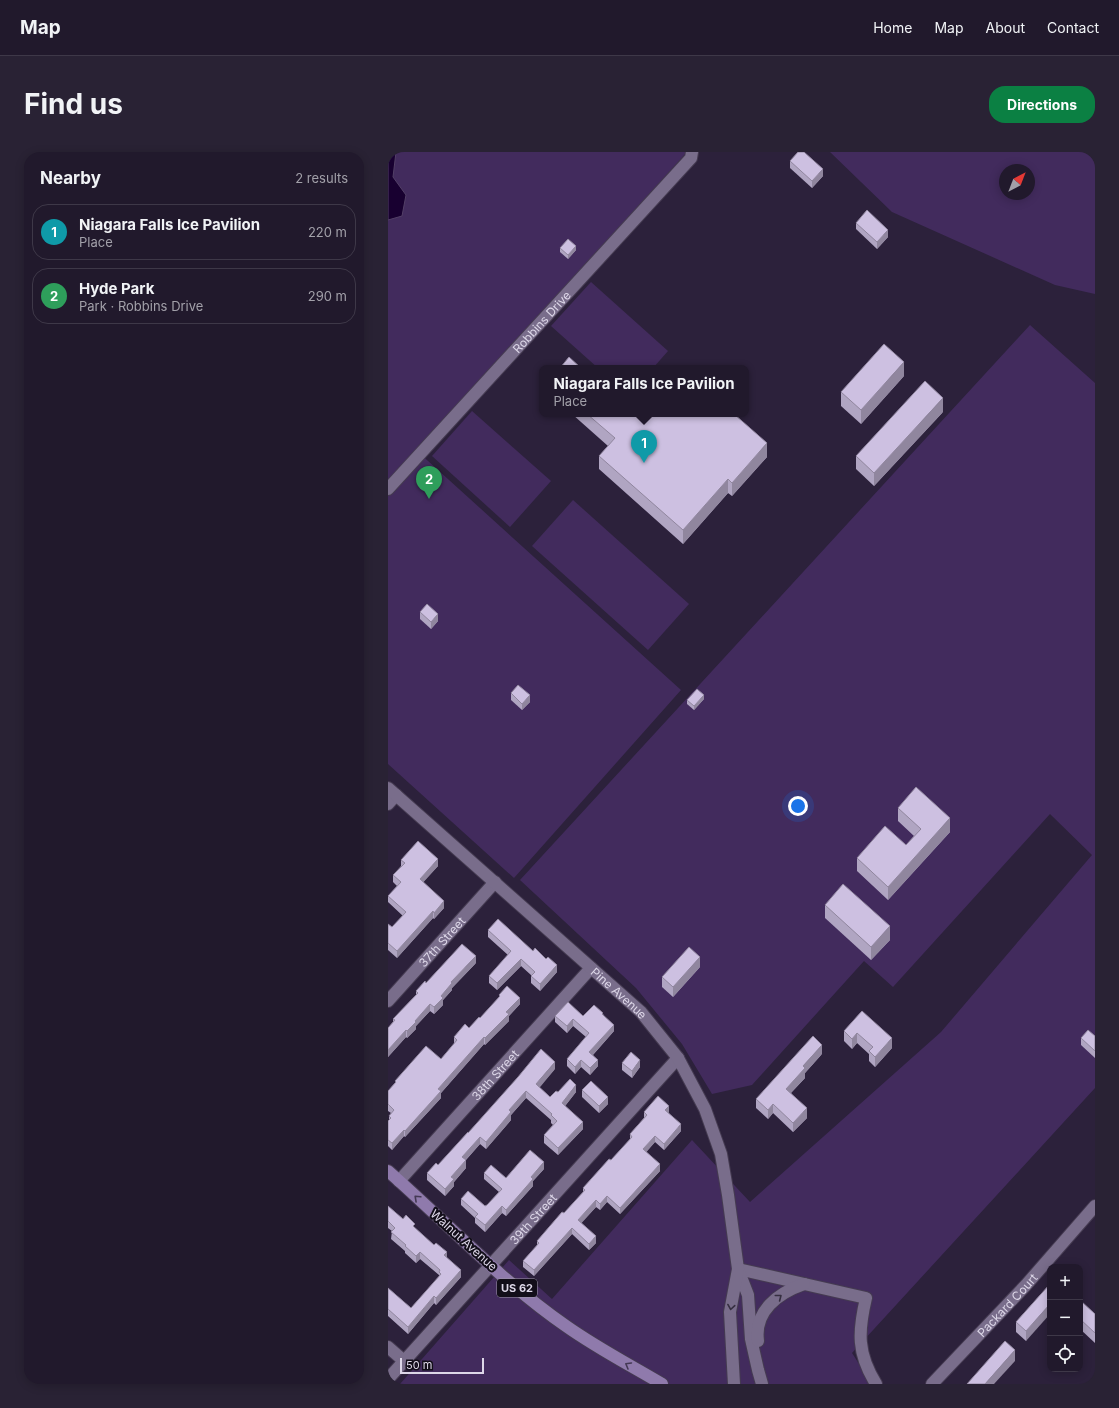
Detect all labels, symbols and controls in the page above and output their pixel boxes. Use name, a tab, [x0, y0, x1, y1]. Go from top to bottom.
text: Map	[20, 16, 61, 39]
text: Home	[873, 19, 912, 36]
text: Map	[934, 19, 964, 36]
text: About	[986, 19, 1025, 36]
text: Contact	[1047, 19, 1099, 36]
button: Directions	[989, 86, 1095, 123]
text: Find us	[24, 87, 123, 121]
north arrow	[999, 164, 1035, 200]
text: Nearby	[40, 168, 101, 188]
text: 2 results	[295, 170, 348, 186]
text: Niagara Falls Ice Pavilion	[79, 215, 260, 234]
text: 1	[51, 224, 57, 240]
text: 220 m	[308, 224, 347, 240]
text: Place	[79, 234, 113, 250]
text: Hyde Park	[79, 279, 154, 298]
street label: Robbins Drive	[509, 287, 573, 356]
text: 2	[50, 288, 58, 304]
text: 290 m	[308, 288, 347, 304]
text: Park · Robbins Drive	[79, 298, 203, 314]
popup	[539, 365, 749, 417]
text: Niagara Falls Ice Pavilion	[553, 374, 735, 393]
text: Place	[553, 393, 587, 409]
pin: 1	[631, 430, 657, 463]
pin: 2	[416, 466, 442, 499]
your location	[788, 796, 808, 816]
street label: 37th Street	[415, 913, 468, 970]
street label: Pine Avenue	[588, 964, 651, 1022]
street label: 38th Street	[468, 1046, 522, 1103]
street label: 39th Street	[506, 1190, 560, 1247]
one-way arrow	[415, 1195, 422, 1202]
street label: Walnut Avenue	[428, 1206, 500, 1274]
map controls	[1047, 1264, 1083, 1372]
button: +	[1047, 1264, 1083, 1300]
street label: Packard Court	[974, 1270, 1040, 1340]
road number: US 62	[497, 1279, 537, 1297]
one-way arrow	[774, 1295, 781, 1302]
button: −	[1047, 1300, 1083, 1336]
one-way arrow	[727, 1304, 736, 1310]
button: locate	[1047, 1336, 1083, 1372]
scale bar	[400, 1356, 484, 1375]
text: 50 m	[406, 1358, 432, 1372]
one-way arrow	[625, 1362, 633, 1369]

